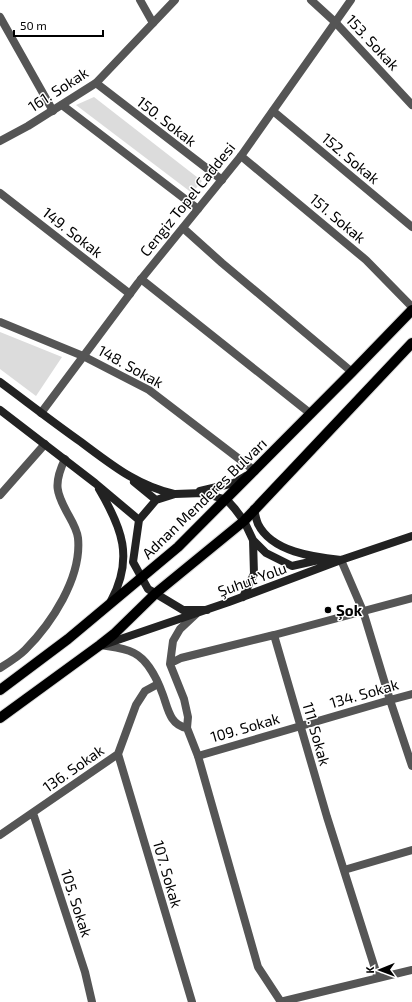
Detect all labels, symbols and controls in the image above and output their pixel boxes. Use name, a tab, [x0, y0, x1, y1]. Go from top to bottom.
street label: 153. Sokak	[343, 10, 404, 74]
scale bar	[14, 12, 103, 38]
text: 50 m	[20, 18, 47, 32]
street label: 161. Sokak	[25, 63, 92, 115]
street label: 150. Sokak	[134, 92, 201, 150]
street label: 152. Sokak	[319, 129, 384, 188]
street label: Cengiz Topel Caddesi	[136, 138, 238, 260]
street label: 151. Sokak	[306, 190, 370, 247]
street label: 149. Sokak	[39, 203, 107, 261]
street label: 148. Sokak	[95, 341, 167, 391]
street label: Adnan Menderes Bulvarı	[138, 434, 270, 562]
street label: Şuhut Yolu	[215, 558, 289, 601]
place label: Şok	[336, 601, 363, 621]
marker: Şok	[323, 605, 333, 615]
street label: 134. Sokak	[328, 674, 401, 711]
street label: 111. Sokak	[299, 700, 335, 768]
street label: 109. Sokak	[208, 708, 282, 745]
street label: 136. Sokak	[39, 740, 107, 795]
street label: 107. Sokak	[150, 838, 186, 910]
street label: 105. Sokak	[58, 867, 97, 940]
north arrow	[360, 950, 400, 990]
text: K	[363, 967, 376, 974]

